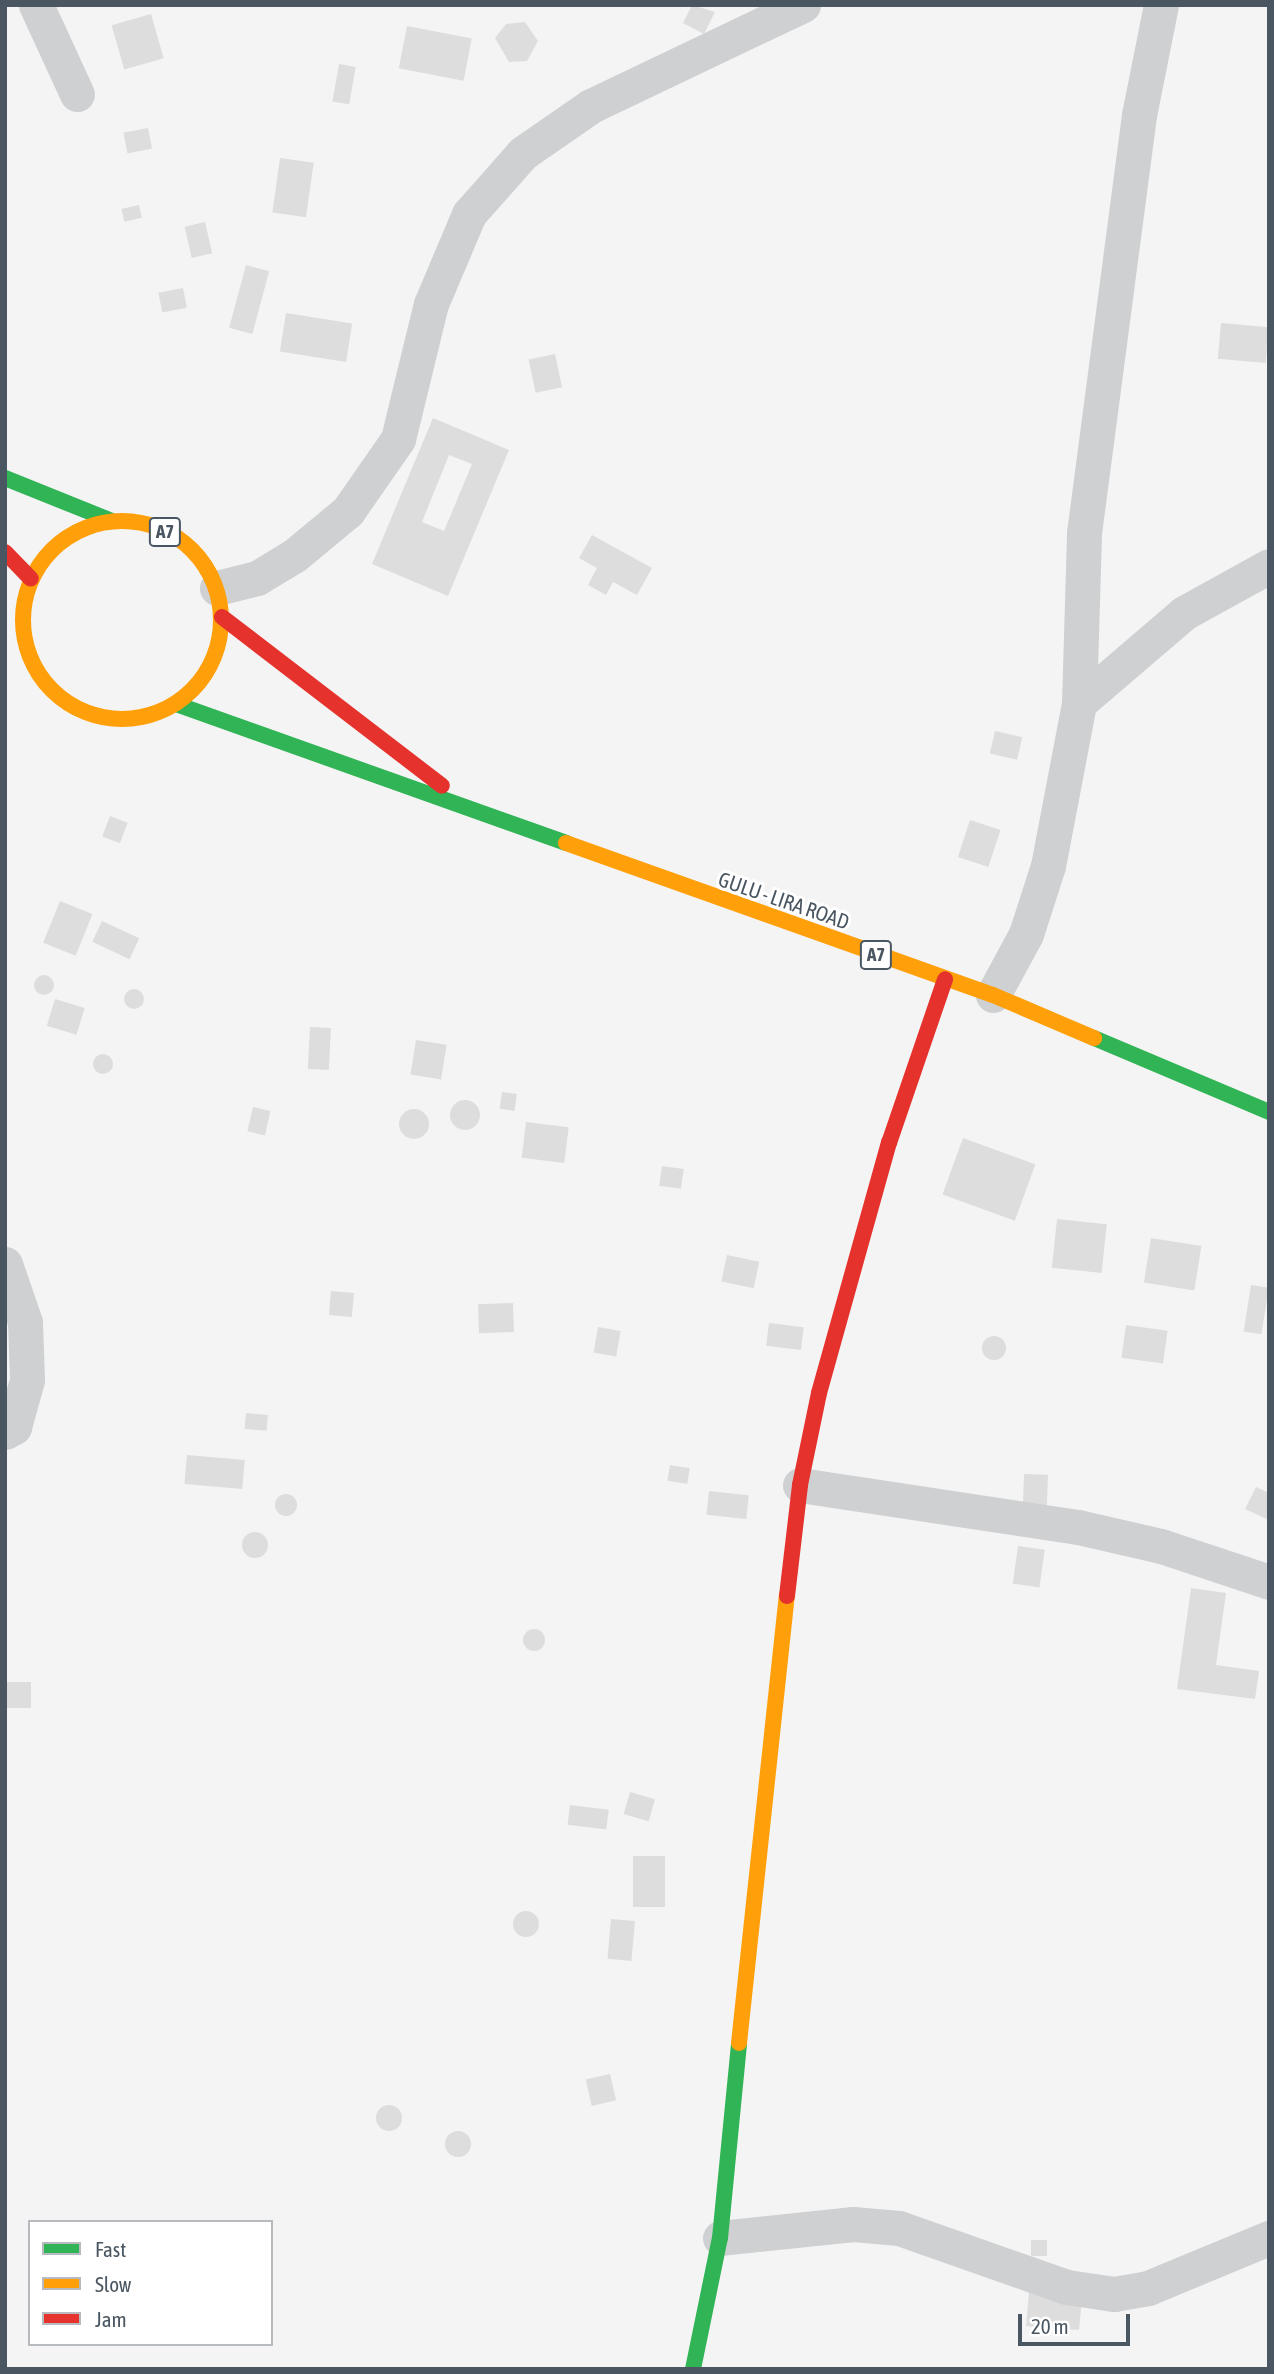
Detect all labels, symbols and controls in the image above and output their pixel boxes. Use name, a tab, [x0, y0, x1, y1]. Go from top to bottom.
road number: A7	[148, 516, 182, 548]
street label: GULU - LIRA ROAD	[715, 866, 853, 934]
road number: A7	[858, 939, 894, 970]
legend	[28, 2220, 273, 2346]
text: Fast	[95, 2237, 126, 2261]
text: Slow	[95, 2272, 131, 2296]
scale bar	[1022, 2300, 1134, 2344]
text: Jam	[95, 2307, 127, 2331]
text: 20 m	[1031, 2314, 1069, 2338]

